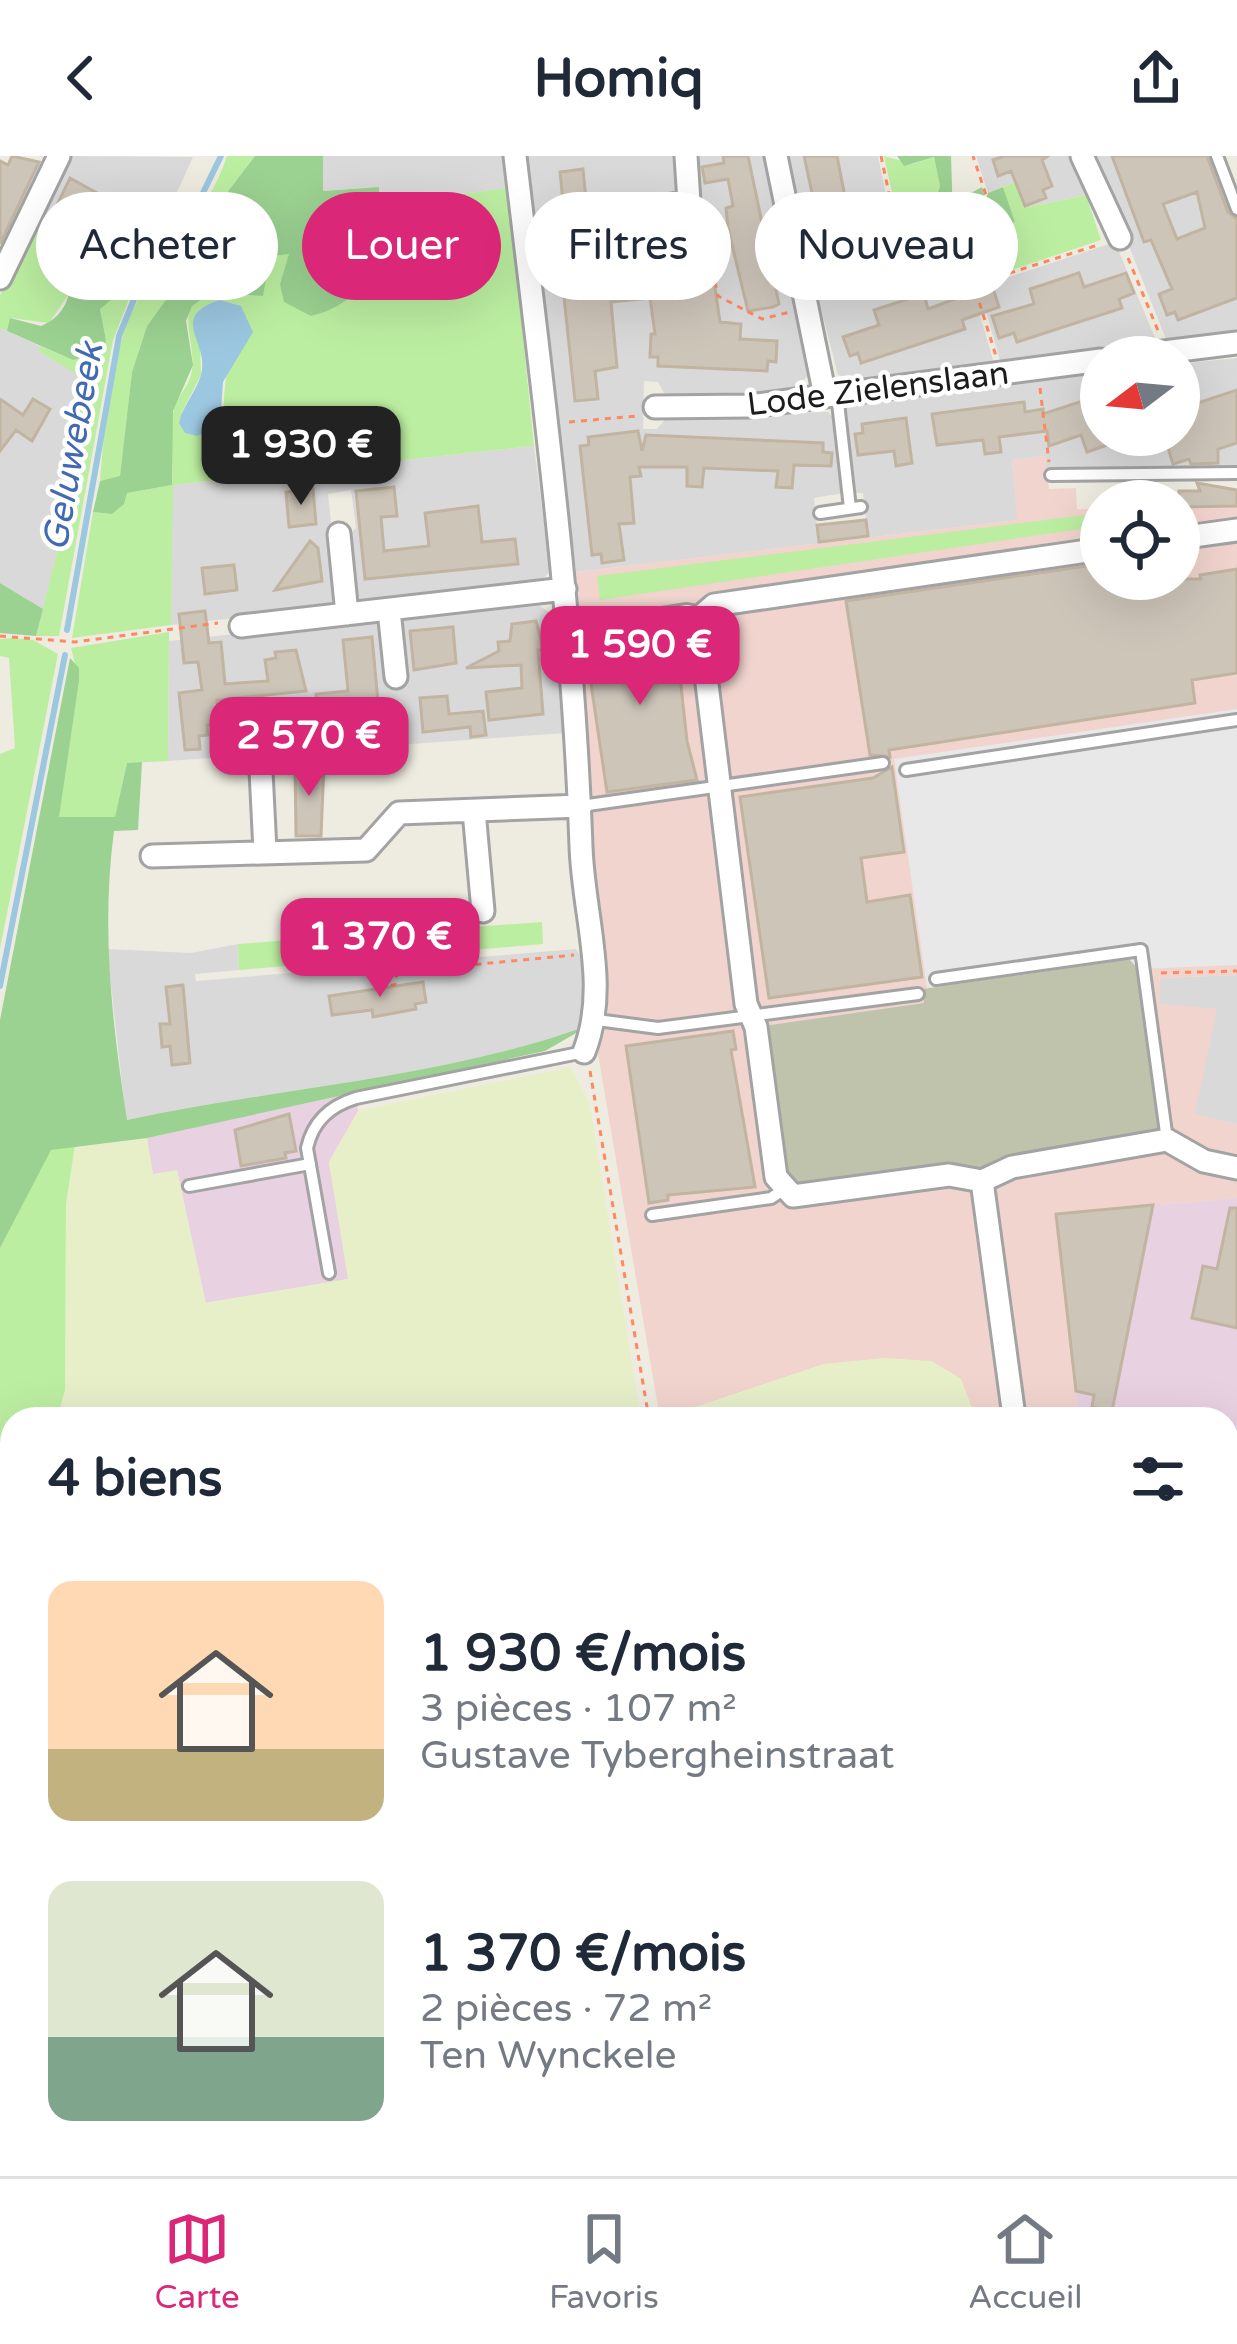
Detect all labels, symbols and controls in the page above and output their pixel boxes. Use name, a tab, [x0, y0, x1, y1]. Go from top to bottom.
icon: back	[48, 45, 114, 111]
icon: share	[1123, 45, 1189, 111]
text: Homiq	[534, 46, 703, 111]
chip: Acheter	[36, 192, 278, 300]
chip: Louer	[302, 192, 501, 300]
chip: Filtres	[525, 192, 731, 300]
chip: Nouveau	[755, 192, 1018, 300]
north arrow	[1080, 336, 1200, 456]
map controls	[1080, 336, 1200, 600]
water label: Geluwebeek	[34, 337, 113, 554]
street label: Lode Zielenslaan	[745, 354, 1011, 424]
pin: 1 930 €	[190, 406, 412, 508]
text: 1 930 €	[229, 421, 373, 468]
button: locate	[1080, 480, 1200, 600]
pin: 1 590 €	[529, 606, 751, 708]
text: 1 590 €	[568, 621, 712, 668]
pin: 2 570 €	[198, 697, 420, 799]
text: 2 570 €	[237, 712, 381, 759]
pin: 1 370 €	[269, 898, 491, 1000]
text: 1 370 €	[308, 913, 452, 960]
icon: filters	[1125, 1446, 1191, 1512]
text: 4 biens	[48, 1448, 223, 1510]
text: 1 930 €/mois	[420, 1623, 746, 1685]
icon: home	[144, 1629, 288, 1773]
text: 3 pièces · 107 m²	[420, 1685, 737, 1732]
text: Gustave Tybergheinstraat	[420, 1732, 894, 1779]
text: 1 370 €/mois	[420, 1923, 746, 1985]
icon: home	[144, 1929, 288, 2073]
text: 2 pièces · 72 m²	[420, 1985, 712, 2032]
text: Ten Wynckele	[420, 2032, 677, 2079]
tab: Carte	[155, 2206, 240, 2317]
tab: Favoris	[549, 2206, 659, 2317]
tab: Accueil	[968, 2206, 1082, 2317]

